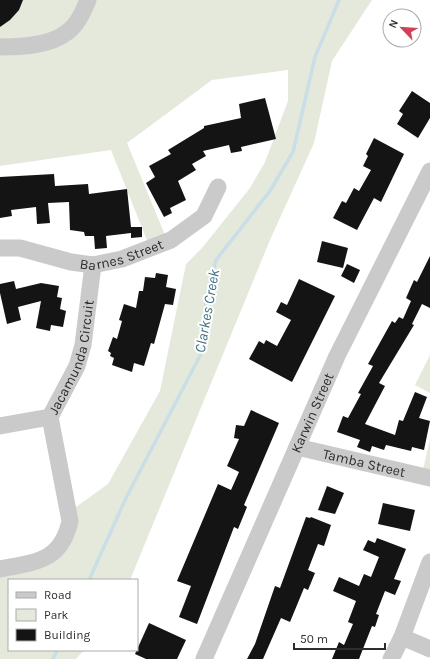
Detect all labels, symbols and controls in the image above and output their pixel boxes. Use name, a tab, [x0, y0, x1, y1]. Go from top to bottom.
north arrow	[382, 8, 422, 48]
text: N	[386, 18, 401, 30]
street label: Barnes Street	[79, 236, 166, 274]
water label: Clarkes Creek	[191, 267, 223, 354]
street label: Jacamunda Circuit	[45, 299, 98, 417]
street label: Karwin Street	[288, 370, 338, 456]
street label: Tamba Street	[321, 445, 407, 481]
legend	[8, 579, 138, 651]
text: Road	[44, 588, 72, 602]
text: Park	[44, 608, 69, 622]
scale bar	[294, 625, 385, 651]
text: Building	[44, 628, 91, 642]
text: 50 m	[300, 632, 328, 646]

